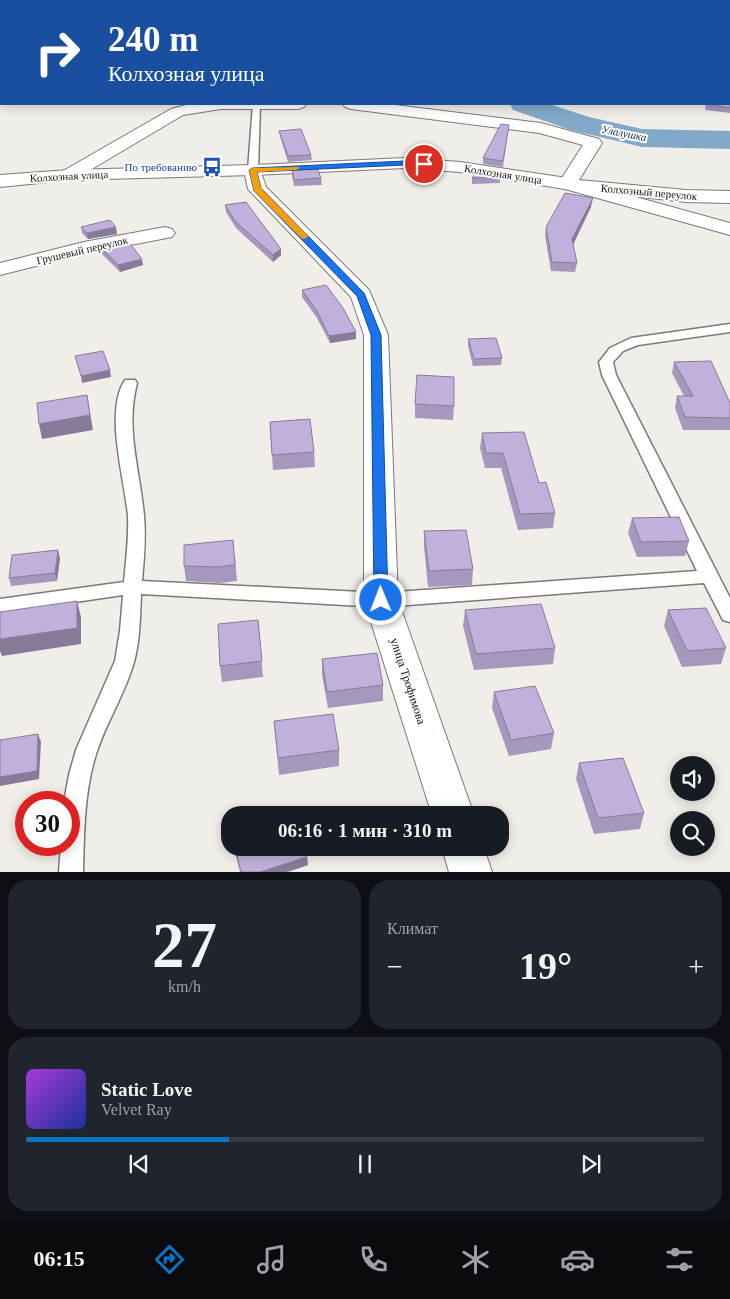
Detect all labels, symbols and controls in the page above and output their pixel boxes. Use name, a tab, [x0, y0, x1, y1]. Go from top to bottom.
icon: right	[25, 20, 90, 85]
text: 240 m	[108, 20, 198, 59]
text: Колхозная улица	[108, 61, 265, 86]
water label: Улалушка	[601, 123, 648, 143]
pin	[403, 143, 445, 185]
icon: arrive	[410, 150, 438, 178]
bus stop icon: По требованию	[201, 156, 223, 178]
place label: По требованию	[124, 161, 197, 173]
street label: Колхозная улица	[463, 162, 543, 186]
street label: Колхозная улица	[30, 168, 109, 184]
street label: Колхозный переулок	[600, 182, 698, 202]
street label: Грушевый переулок	[35, 234, 129, 266]
position arrow	[354, 573, 406, 625]
street label: улица Трофимова	[387, 636, 429, 727]
map controls	[670, 756, 715, 856]
button: sound	[670, 756, 715, 801]
speed limit sign: 30	[15, 791, 80, 856]
button: search	[670, 811, 715, 856]
text: 06:16 · 1 мин · 310 m	[278, 820, 452, 841]
text: 27	[152, 909, 217, 981]
text: Климат	[387, 920, 438, 937]
text: 19°	[519, 945, 572, 987]
text: −	[387, 951, 403, 982]
text: +	[688, 951, 704, 982]
text: km/h	[168, 978, 201, 995]
text: Static Love	[101, 1079, 192, 1100]
text: Velvet Ray	[101, 1101, 172, 1118]
icon: previous	[125, 1150, 153, 1178]
icon: pause	[351, 1150, 379, 1178]
icon: next	[577, 1150, 605, 1178]
icon: directions	[152, 1242, 187, 1277]
icon: music	[254, 1242, 289, 1277]
icon: phone	[356, 1242, 391, 1277]
icon: climate	[458, 1242, 493, 1277]
icon: car	[560, 1242, 595, 1277]
icon: filters	[662, 1242, 697, 1277]
text: 06:15	[33, 1246, 85, 1271]

